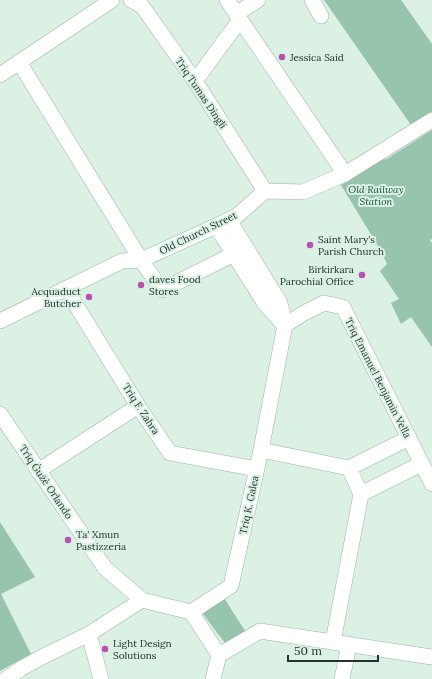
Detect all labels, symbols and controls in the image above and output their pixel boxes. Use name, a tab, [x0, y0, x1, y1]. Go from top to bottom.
place label: Jessica Said	[289, 51, 344, 64]
marker: Jessica Said	[277, 52, 287, 62]
street label: Triq Tumas Dingli	[172, 55, 230, 131]
park label: Old Railway Station	[348, 183, 404, 208]
street label: Old Church Street	[157, 209, 239, 257]
place label: Saint Mary's Parish Church	[318, 233, 384, 258]
marker: Saint Mary's Parish Church	[305, 240, 315, 250]
place label: Birkirkara Parochial Office	[280, 263, 355, 288]
marker: Birkirkara Parochial Office	[357, 270, 367, 280]
place label: daves Food Stores	[149, 273, 201, 298]
marker: daves Food Stores	[136, 280, 146, 290]
place label: Acquaduct Butcher	[30, 285, 82, 310]
marker: Acquaduct Butcher	[84, 292, 94, 302]
street label: Triq Emanuel Benjamin Vella	[342, 316, 414, 440]
street label: Triq F. Zahra	[120, 381, 162, 437]
street label: Triq Ġużè Orlando	[16, 443, 76, 522]
street label: Triq K. Galea	[236, 474, 262, 536]
place label: Ta' Xmun Pastizzeria	[76, 528, 126, 553]
marker: Ta' Xmun Pastizzeria	[63, 535, 73, 545]
place label: Light Design Solutions	[113, 637, 172, 662]
scale bar	[288, 637, 378, 663]
text: 50 m	[294, 643, 322, 658]
marker: Light Design Solutions	[100, 644, 110, 654]

